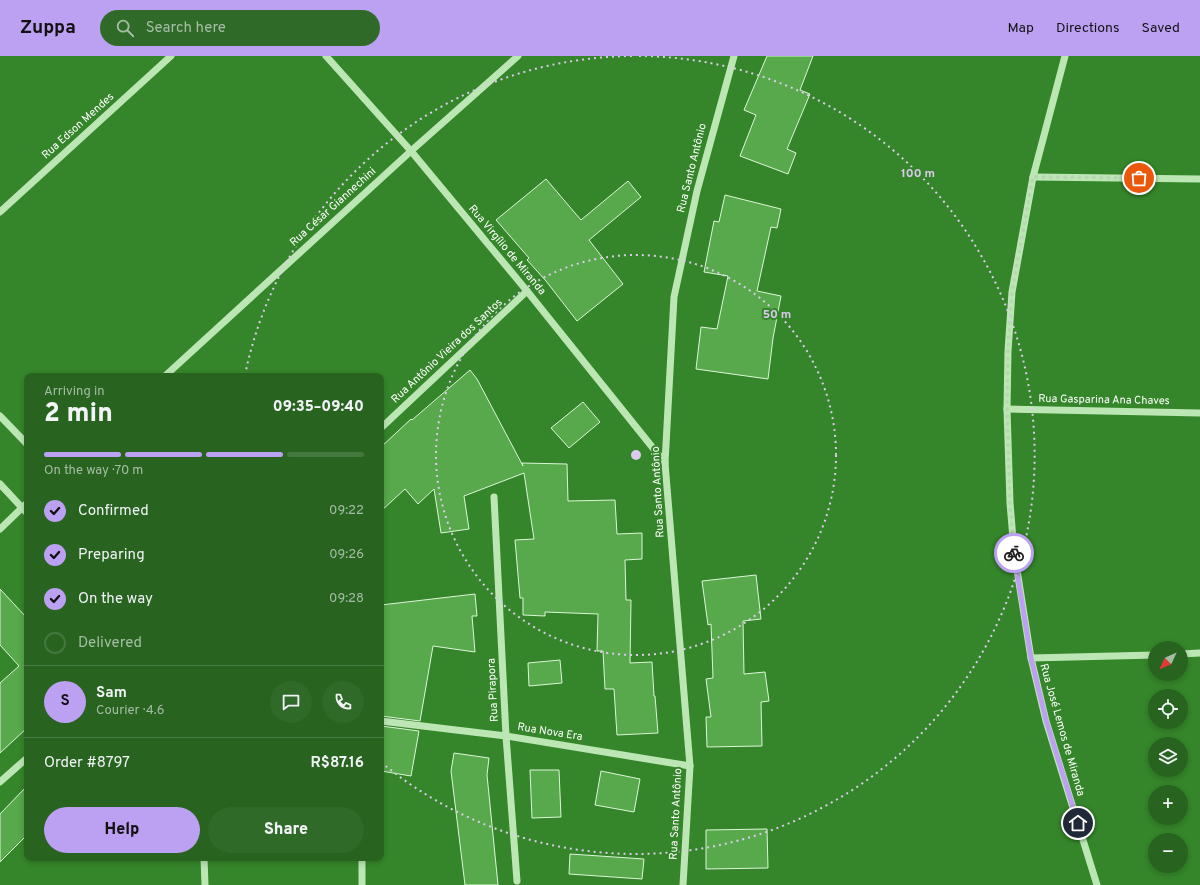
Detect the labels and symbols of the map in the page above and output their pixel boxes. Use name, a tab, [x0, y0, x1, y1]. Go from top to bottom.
street label: Rua Edson Mendes	[39, 90, 117, 162]
street label: Rua Santo Antônio	[674, 122, 710, 214]
pin	[1122, 161, 1156, 195]
street label: Rua César Giannechini	[287, 165, 379, 249]
text: 100 m	[901, 166, 935, 182]
street label: Rua Virgílio de Miranda	[465, 202, 549, 298]
street label: Rua Antônio Vieira dos Santos	[388, 296, 506, 406]
text: 50 m	[763, 307, 791, 323]
street label: Rua Gasparina Ana Chaves	[1038, 392, 1170, 408]
street label: Rua Santo Antônio	[649, 446, 667, 538]
centre of rings	[629, 448, 643, 462]
courier	[994, 533, 1034, 573]
north arrow	[1148, 641, 1188, 681]
street label: Rua Pirapora	[484, 658, 502, 722]
street label: Rua José Lemos de Miranda	[1036, 662, 1088, 798]
street label: Rua Nova Era	[516, 720, 584, 744]
street label: Rua Santo Antônio	[667, 768, 685, 860]
pin	[1061, 806, 1095, 840]

